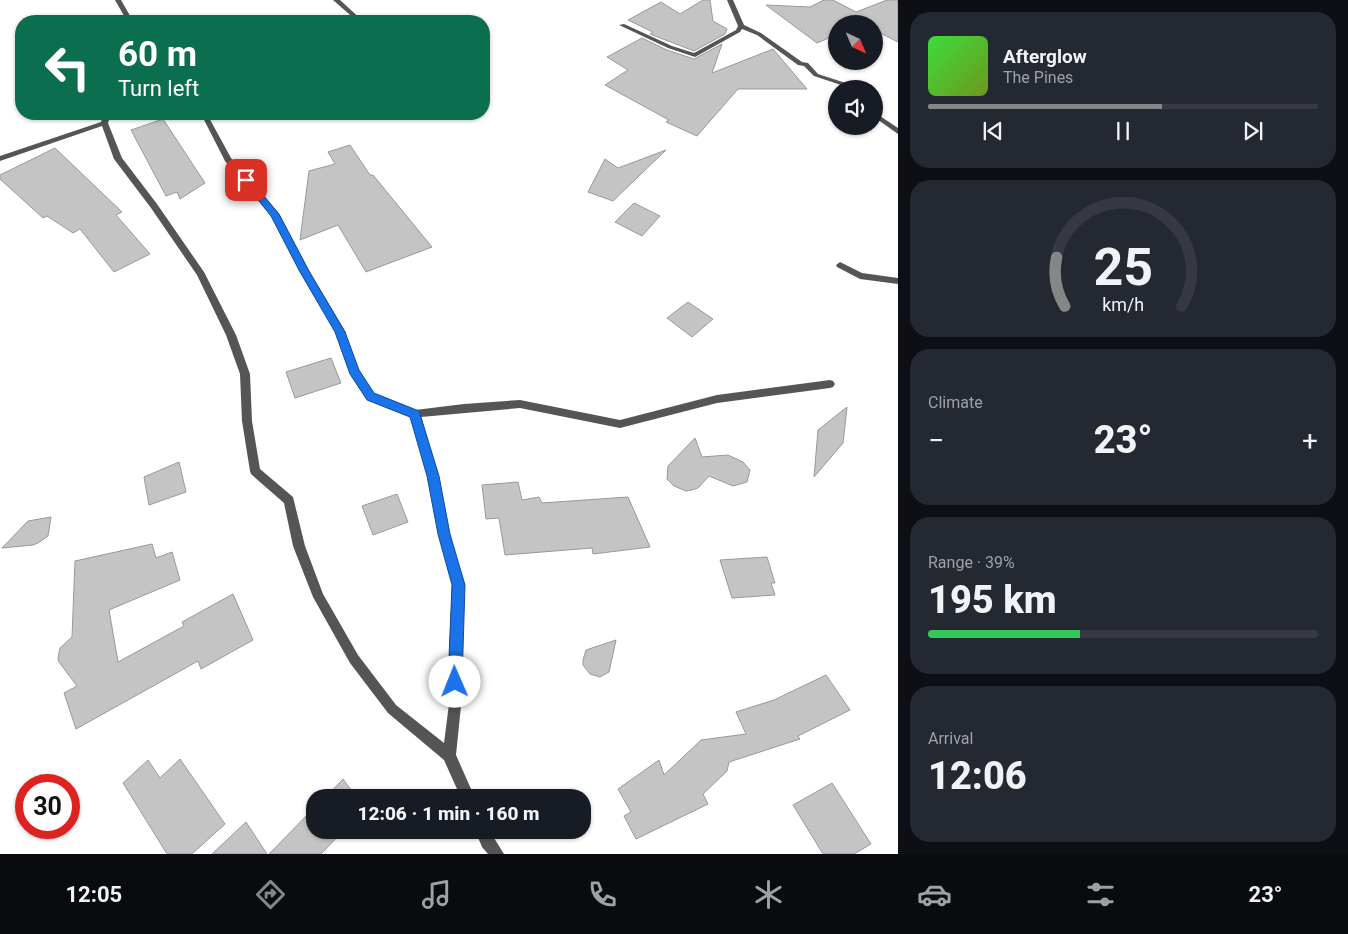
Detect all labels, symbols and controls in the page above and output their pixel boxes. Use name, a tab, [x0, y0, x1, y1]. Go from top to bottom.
north arrow	[828, 15, 882, 70]
map controls	[828, 15, 883, 135]
text: 60 m	[118, 34, 197, 75]
icon: left	[35, 35, 100, 100]
text: Afterglow	[1003, 45, 1087, 68]
text: The Pines	[1003, 68, 1073, 87]
text: Turn left	[118, 76, 199, 101]
button: sound	[828, 80, 883, 135]
icon: previous	[979, 117, 1007, 145]
icon: pause	[1109, 117, 1137, 145]
icon: next	[1239, 117, 1267, 145]
pin	[225, 159, 267, 201]
icon: arrive	[232, 166, 260, 194]
text: 25	[1093, 237, 1153, 298]
text: km/h	[1102, 294, 1144, 315]
text: Climate	[928, 393, 983, 412]
text: 23°	[1094, 418, 1152, 462]
text: −	[928, 424, 944, 457]
text: +	[1302, 424, 1318, 457]
text: Range · 39%	[928, 553, 1015, 572]
text: 195 km	[928, 578, 1057, 622]
position arrow	[428, 655, 480, 707]
text: Arrival	[928, 729, 973, 748]
text: 12:06	[928, 754, 1027, 798]
speed limit sign: 30	[15, 774, 80, 839]
text: 12:06 · 1 min · 160 m	[357, 802, 540, 825]
icon: directions	[253, 877, 288, 912]
icon: music	[419, 877, 454, 912]
icon: phone	[585, 877, 620, 912]
icon: climate	[751, 877, 786, 912]
icon: car	[917, 877, 952, 912]
icon: filters	[1083, 877, 1118, 912]
text: 12:05	[65, 882, 122, 907]
text: 23°	[1249, 882, 1282, 907]

